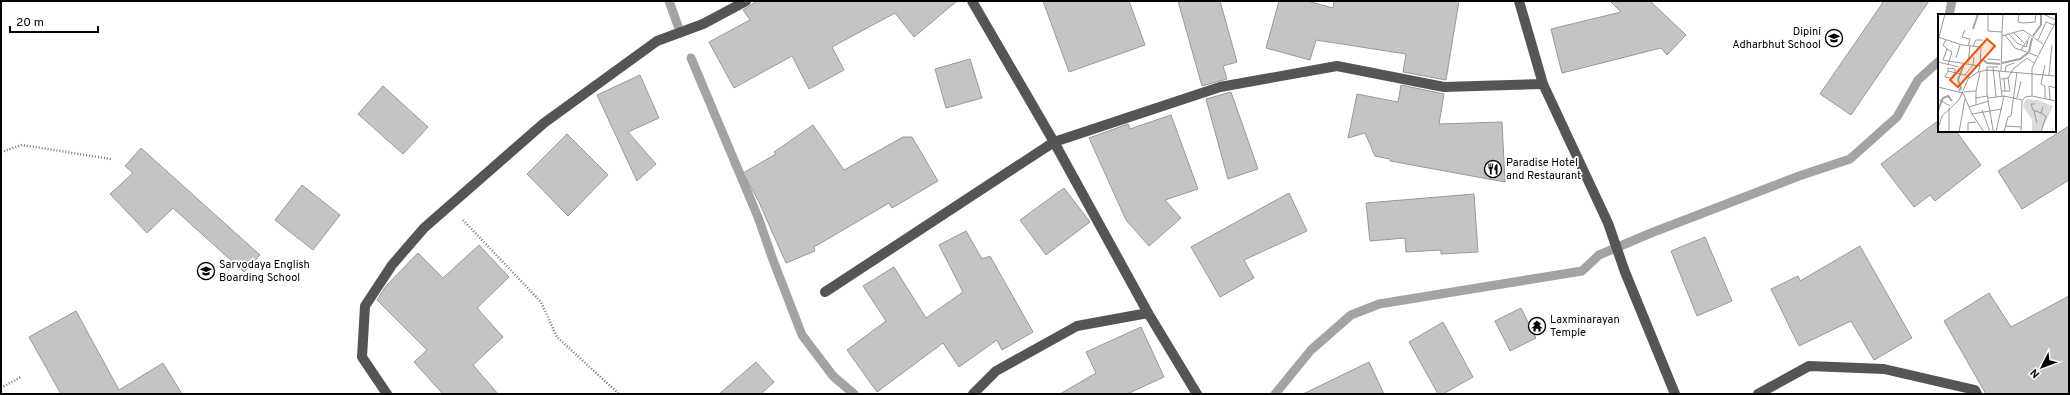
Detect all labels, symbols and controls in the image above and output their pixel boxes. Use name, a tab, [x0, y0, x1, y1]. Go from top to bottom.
scale bar	[10, 8, 98, 34]
inset map	[1938, 14, 2056, 132]
text: 20 m	[16, 15, 44, 31]
place label: Dipini Adharbhut School	[1732, 25, 1821, 52]
school or university icon: Dipini Adharbhut School	[1824, 28, 1844, 48]
place label: Paradise Hotel and Restaurant	[1506, 156, 1581, 183]
restaurant icon: Paradise Hotel and Restaurant	[1483, 159, 1503, 179]
place label: Sarvodaya English Boarding School	[219, 258, 310, 285]
school or university icon: Sarvodaya English Boarding School	[196, 261, 216, 281]
place label: Laxminarayan Temple	[1550, 313, 1620, 340]
temple icon: Laxminarayan Temple	[1527, 316, 1547, 336]
north arrow	[2022, 347, 2062, 387]
text: N	[2027, 365, 2043, 381]

